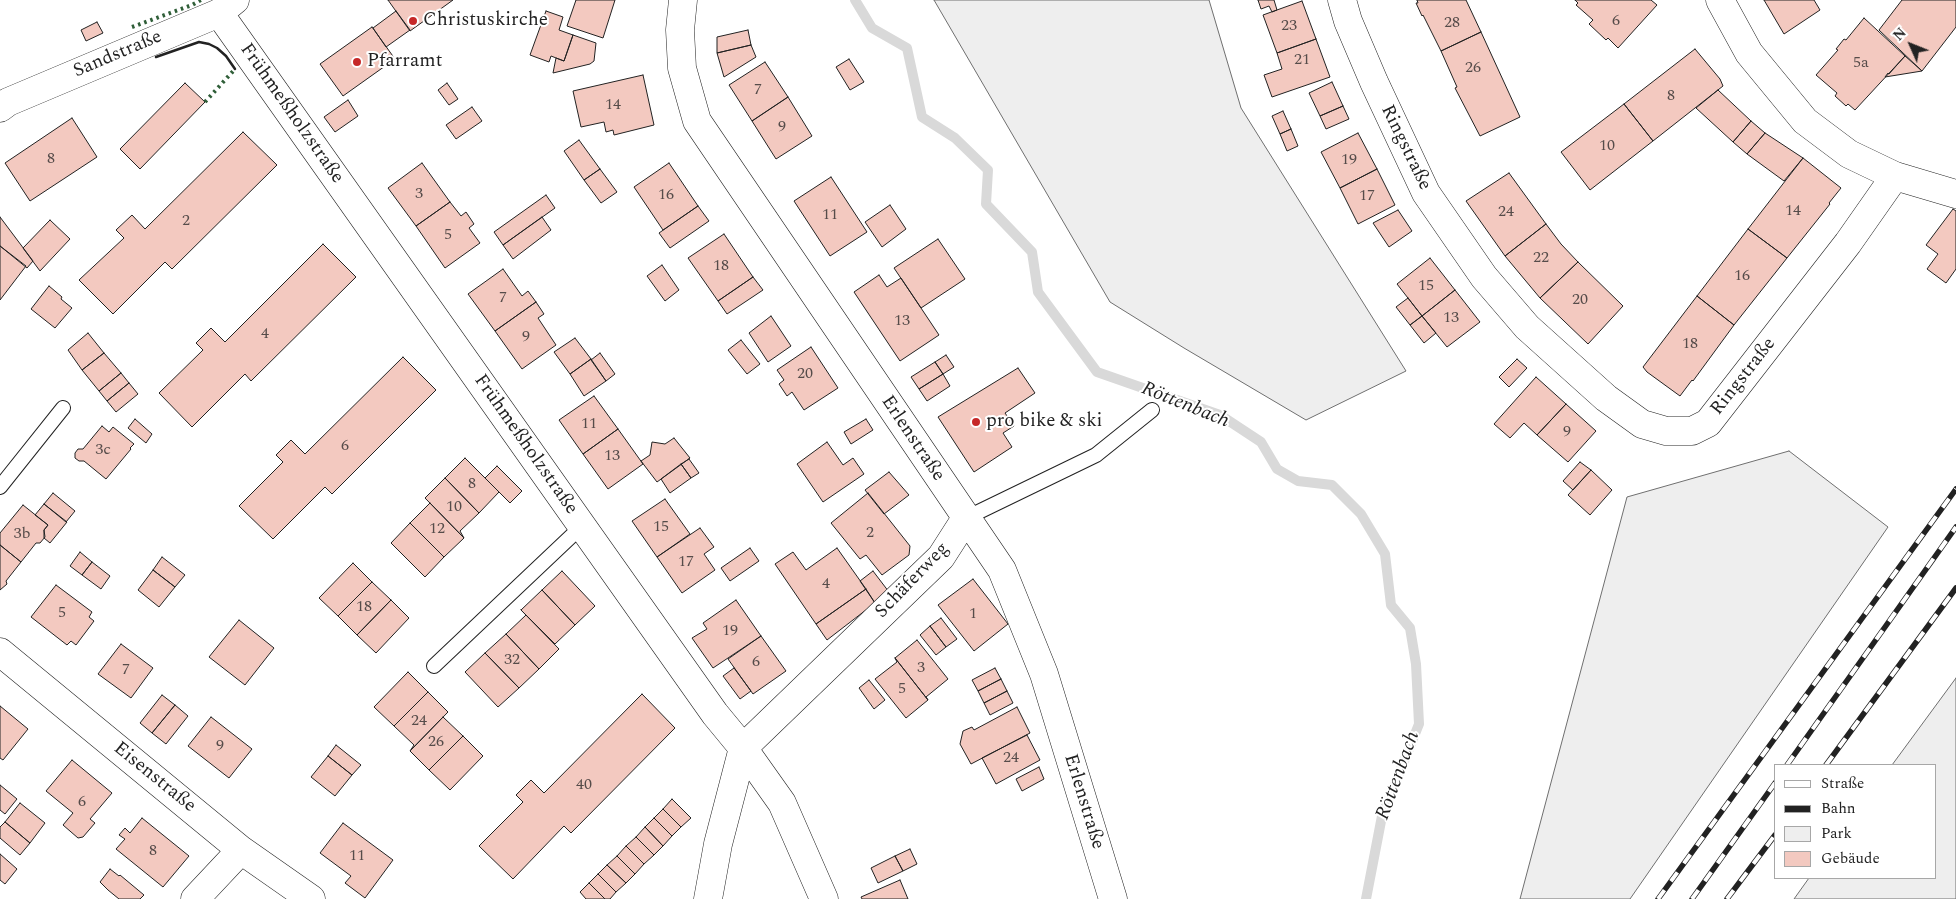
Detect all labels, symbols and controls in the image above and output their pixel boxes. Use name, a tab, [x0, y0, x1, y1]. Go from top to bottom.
place label: Christuskirche	[423, 10, 548, 32]
house number: 6	[1612, 12, 1620, 32]
house number: 28	[1444, 14, 1460, 34]
marker: Christuskirche	[407, 15, 419, 27]
house number: 23	[1281, 17, 1297, 37]
north arrow	[1886, 20, 1936, 70]
text: N	[1888, 23, 1911, 46]
street label: Sandstraße	[70, 26, 166, 84]
street label: Frühmeßholzstraße	[234, 39, 348, 189]
place label: Pfarramt	[367, 51, 442, 73]
house number: 21	[1294, 51, 1310, 71]
house number: 5a	[1853, 54, 1869, 74]
marker: Pfarramt	[351, 56, 363, 68]
house number: 26	[1465, 59, 1481, 79]
house number: 7	[754, 81, 762, 101]
house number: 8	[1667, 87, 1675, 107]
house number: 14	[605, 96, 621, 116]
street label: Ringstraße	[1375, 102, 1435, 194]
house number: 9	[778, 118, 786, 138]
house number: 10	[1599, 137, 1615, 157]
house number: 8	[47, 150, 55, 170]
house number: 19	[1341, 151, 1357, 171]
house number: 3	[415, 185, 423, 205]
house number: 16	[658, 186, 674, 206]
house number: 17	[1359, 187, 1375, 207]
house number: 14	[1785, 202, 1801, 222]
house number: 24	[1498, 203, 1514, 223]
house number: 11	[822, 206, 838, 226]
house number: 2	[182, 212, 190, 232]
house number: 5	[444, 226, 452, 246]
house number: 22	[1533, 249, 1549, 269]
house number: 18	[713, 257, 729, 277]
house number: 16	[1734, 267, 1750, 287]
house number: 15	[1418, 277, 1434, 297]
house number: 7	[499, 289, 507, 309]
house number: 20	[1572, 291, 1588, 311]
house number: 13	[1443, 309, 1459, 329]
house number: 13	[894, 312, 910, 332]
house number: 4	[261, 325, 269, 345]
house number: 9	[522, 328, 530, 348]
street label: Ringstraße	[1707, 334, 1781, 420]
house number: 18	[1682, 335, 1698, 355]
house number: 20	[797, 365, 813, 385]
street label: Frühmeßholzstraße	[468, 370, 582, 520]
water label: Röttenbach	[1138, 378, 1232, 434]
street label: Erlenstraße	[875, 392, 949, 486]
place label: pro bike & ski	[986, 411, 1102, 433]
house number: 11	[581, 415, 597, 435]
marker: pro bike & ski	[970, 416, 982, 428]
house number: 9	[1563, 423, 1571, 443]
house number: 6	[341, 437, 349, 457]
house number: 3c	[95, 441, 111, 461]
house number: 13	[604, 447, 620, 467]
house number: 8	[468, 475, 476, 495]
house number: 10	[446, 498, 462, 518]
house number: 15	[653, 518, 669, 538]
house number: 12	[429, 520, 445, 540]
house number: 2	[866, 524, 874, 544]
house number: 3b	[14, 525, 30, 545]
street label: Schäferweg	[871, 538, 955, 624]
house number: 17	[678, 553, 694, 573]
house number: 4	[822, 575, 830, 595]
house number: 18	[356, 598, 372, 618]
house number: 5	[58, 604, 66, 624]
house number: 1	[969, 605, 977, 625]
house number: 19	[722, 622, 738, 642]
house number: 32	[504, 651, 520, 671]
house number: 6	[752, 653, 760, 673]
house number: 3	[917, 659, 925, 679]
house number: 7	[122, 661, 130, 681]
house number: 5	[898, 680, 906, 700]
house number: 24	[411, 712, 427, 732]
water label: Röttenbach	[1372, 728, 1426, 824]
house number: 26	[428, 733, 444, 753]
house number: 9	[216, 737, 224, 757]
street label: Eisenstraße	[108, 738, 200, 818]
house number: 24	[1003, 749, 1019, 769]
street label: Erlenstraße	[1058, 752, 1108, 852]
legend	[1774, 764, 1936, 879]
text: Straße	[1821, 772, 1864, 795]
house number: 40	[576, 776, 592, 796]
house number: 6	[78, 793, 86, 813]
text: Bahn	[1821, 797, 1856, 820]
text: Park	[1821, 822, 1852, 845]
house number: 8	[149, 842, 157, 862]
house number: 11	[349, 847, 365, 867]
text: Gebäude	[1821, 847, 1880, 870]

